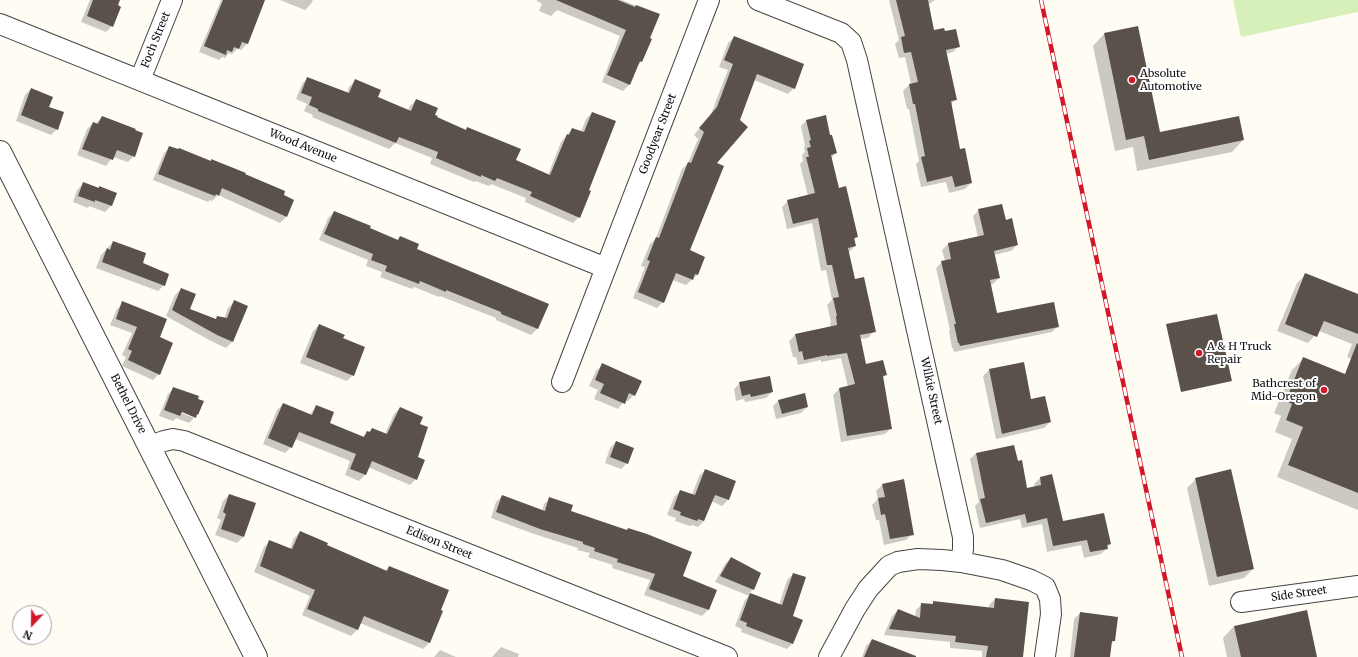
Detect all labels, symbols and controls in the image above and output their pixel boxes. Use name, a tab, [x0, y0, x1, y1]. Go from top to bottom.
street label: Foch Street	[139, 10, 173, 70]
place label: Absolute Automotive	[1140, 67, 1202, 93]
marker: Absolute Automotive	[1127, 75, 1137, 85]
street label: Goodyear Street	[637, 92, 679, 176]
street label: Wood Avenue	[267, 126, 339, 166]
place label: A & H Truck Repair	[1207, 340, 1272, 366]
marker: A & H Truck Repair	[1194, 348, 1204, 358]
street label: Wilkie Street	[917, 356, 945, 426]
street label: Bethel Drive	[107, 372, 149, 436]
place label: Bathcrest of Mid-Oregon	[1251, 377, 1316, 403]
marker: Bathcrest of Mid-Oregon	[1319, 385, 1329, 395]
street label: Edison Street	[404, 524, 474, 562]
street label: Side Street	[1270, 584, 1328, 604]
north arrow	[12, 605, 52, 645]
text: N	[21, 627, 35, 643]

